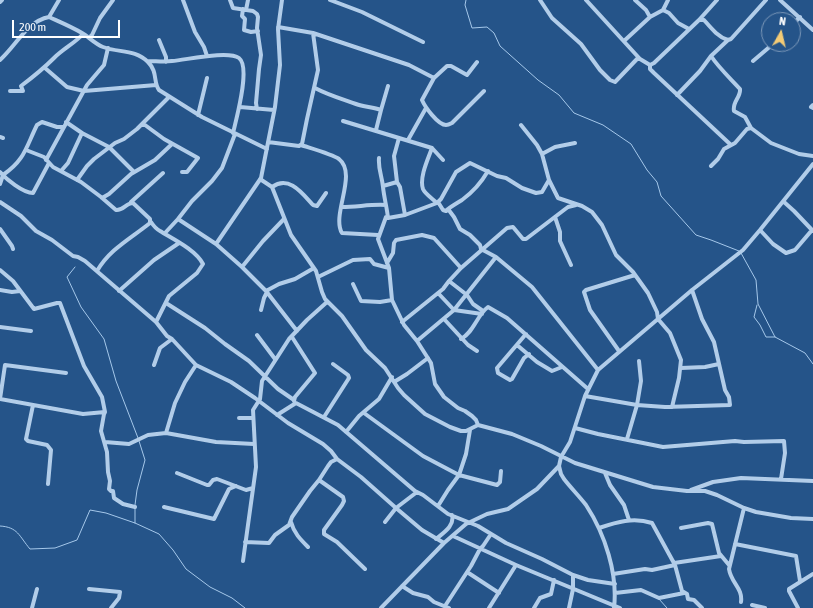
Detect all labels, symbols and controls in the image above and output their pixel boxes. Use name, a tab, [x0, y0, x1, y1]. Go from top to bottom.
scale bar	[14, 12, 122, 38]
north arrow	[761, 12, 801, 52]
text: N	[778, 15, 787, 28]
text: 200 m	[19, 20, 46, 34]

